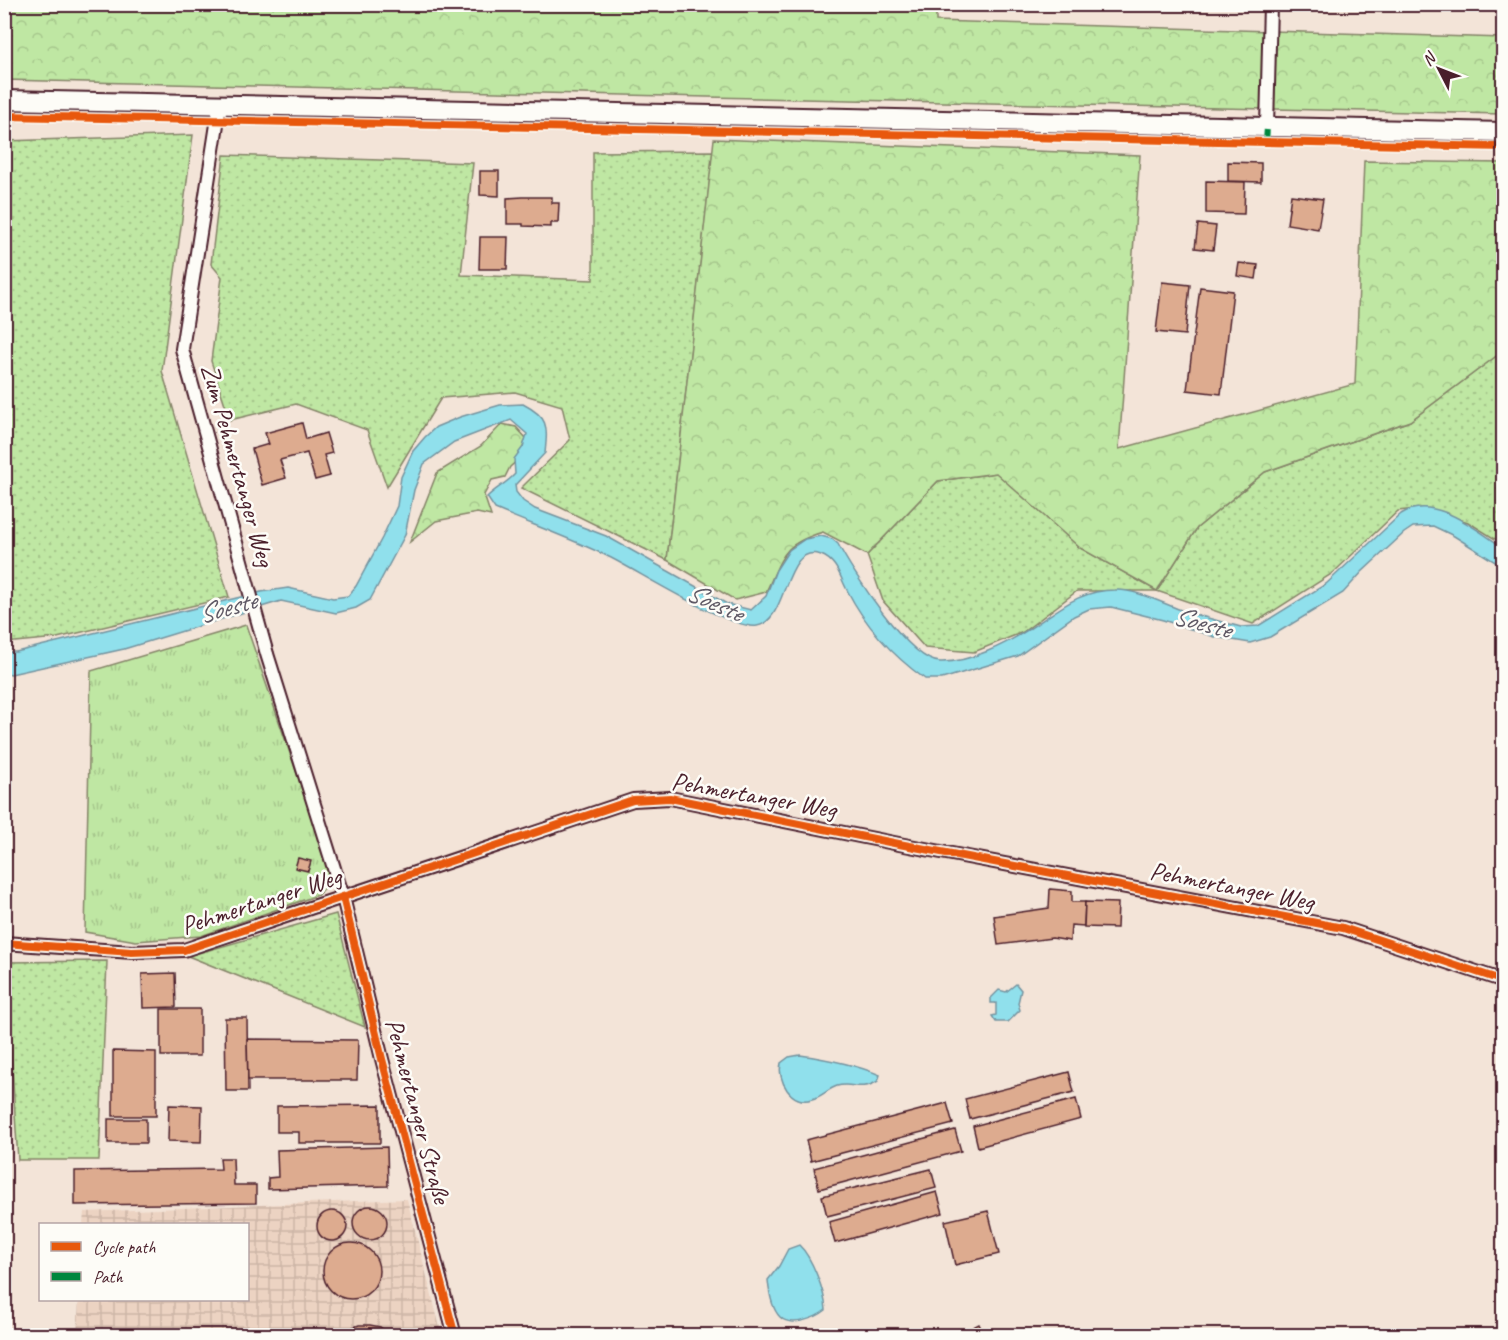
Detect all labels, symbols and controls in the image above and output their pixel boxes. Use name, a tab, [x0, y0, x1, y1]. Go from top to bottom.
north arrow	[1409, 39, 1469, 99]
text: N	[1418, 47, 1441, 70]
street label: Zum Pehmertanger Weg	[193, 360, 283, 572]
water label: Soeste	[682, 575, 752, 631]
water label: Soeste	[195, 582, 264, 631]
water label: Soeste	[1170, 598, 1239, 647]
street label: Pehmertanger Weg	[669, 764, 841, 826]
street label: Pehmertanger Weg	[1147, 854, 1319, 918]
street label: Pehmertanger Weg	[177, 859, 347, 942]
street label: Pehmertanger Straße	[377, 1015, 459, 1209]
legend	[39, 1223, 249, 1301]
text: Cycle path	[93, 1236, 156, 1258]
text: Path	[93, 1266, 123, 1288]

